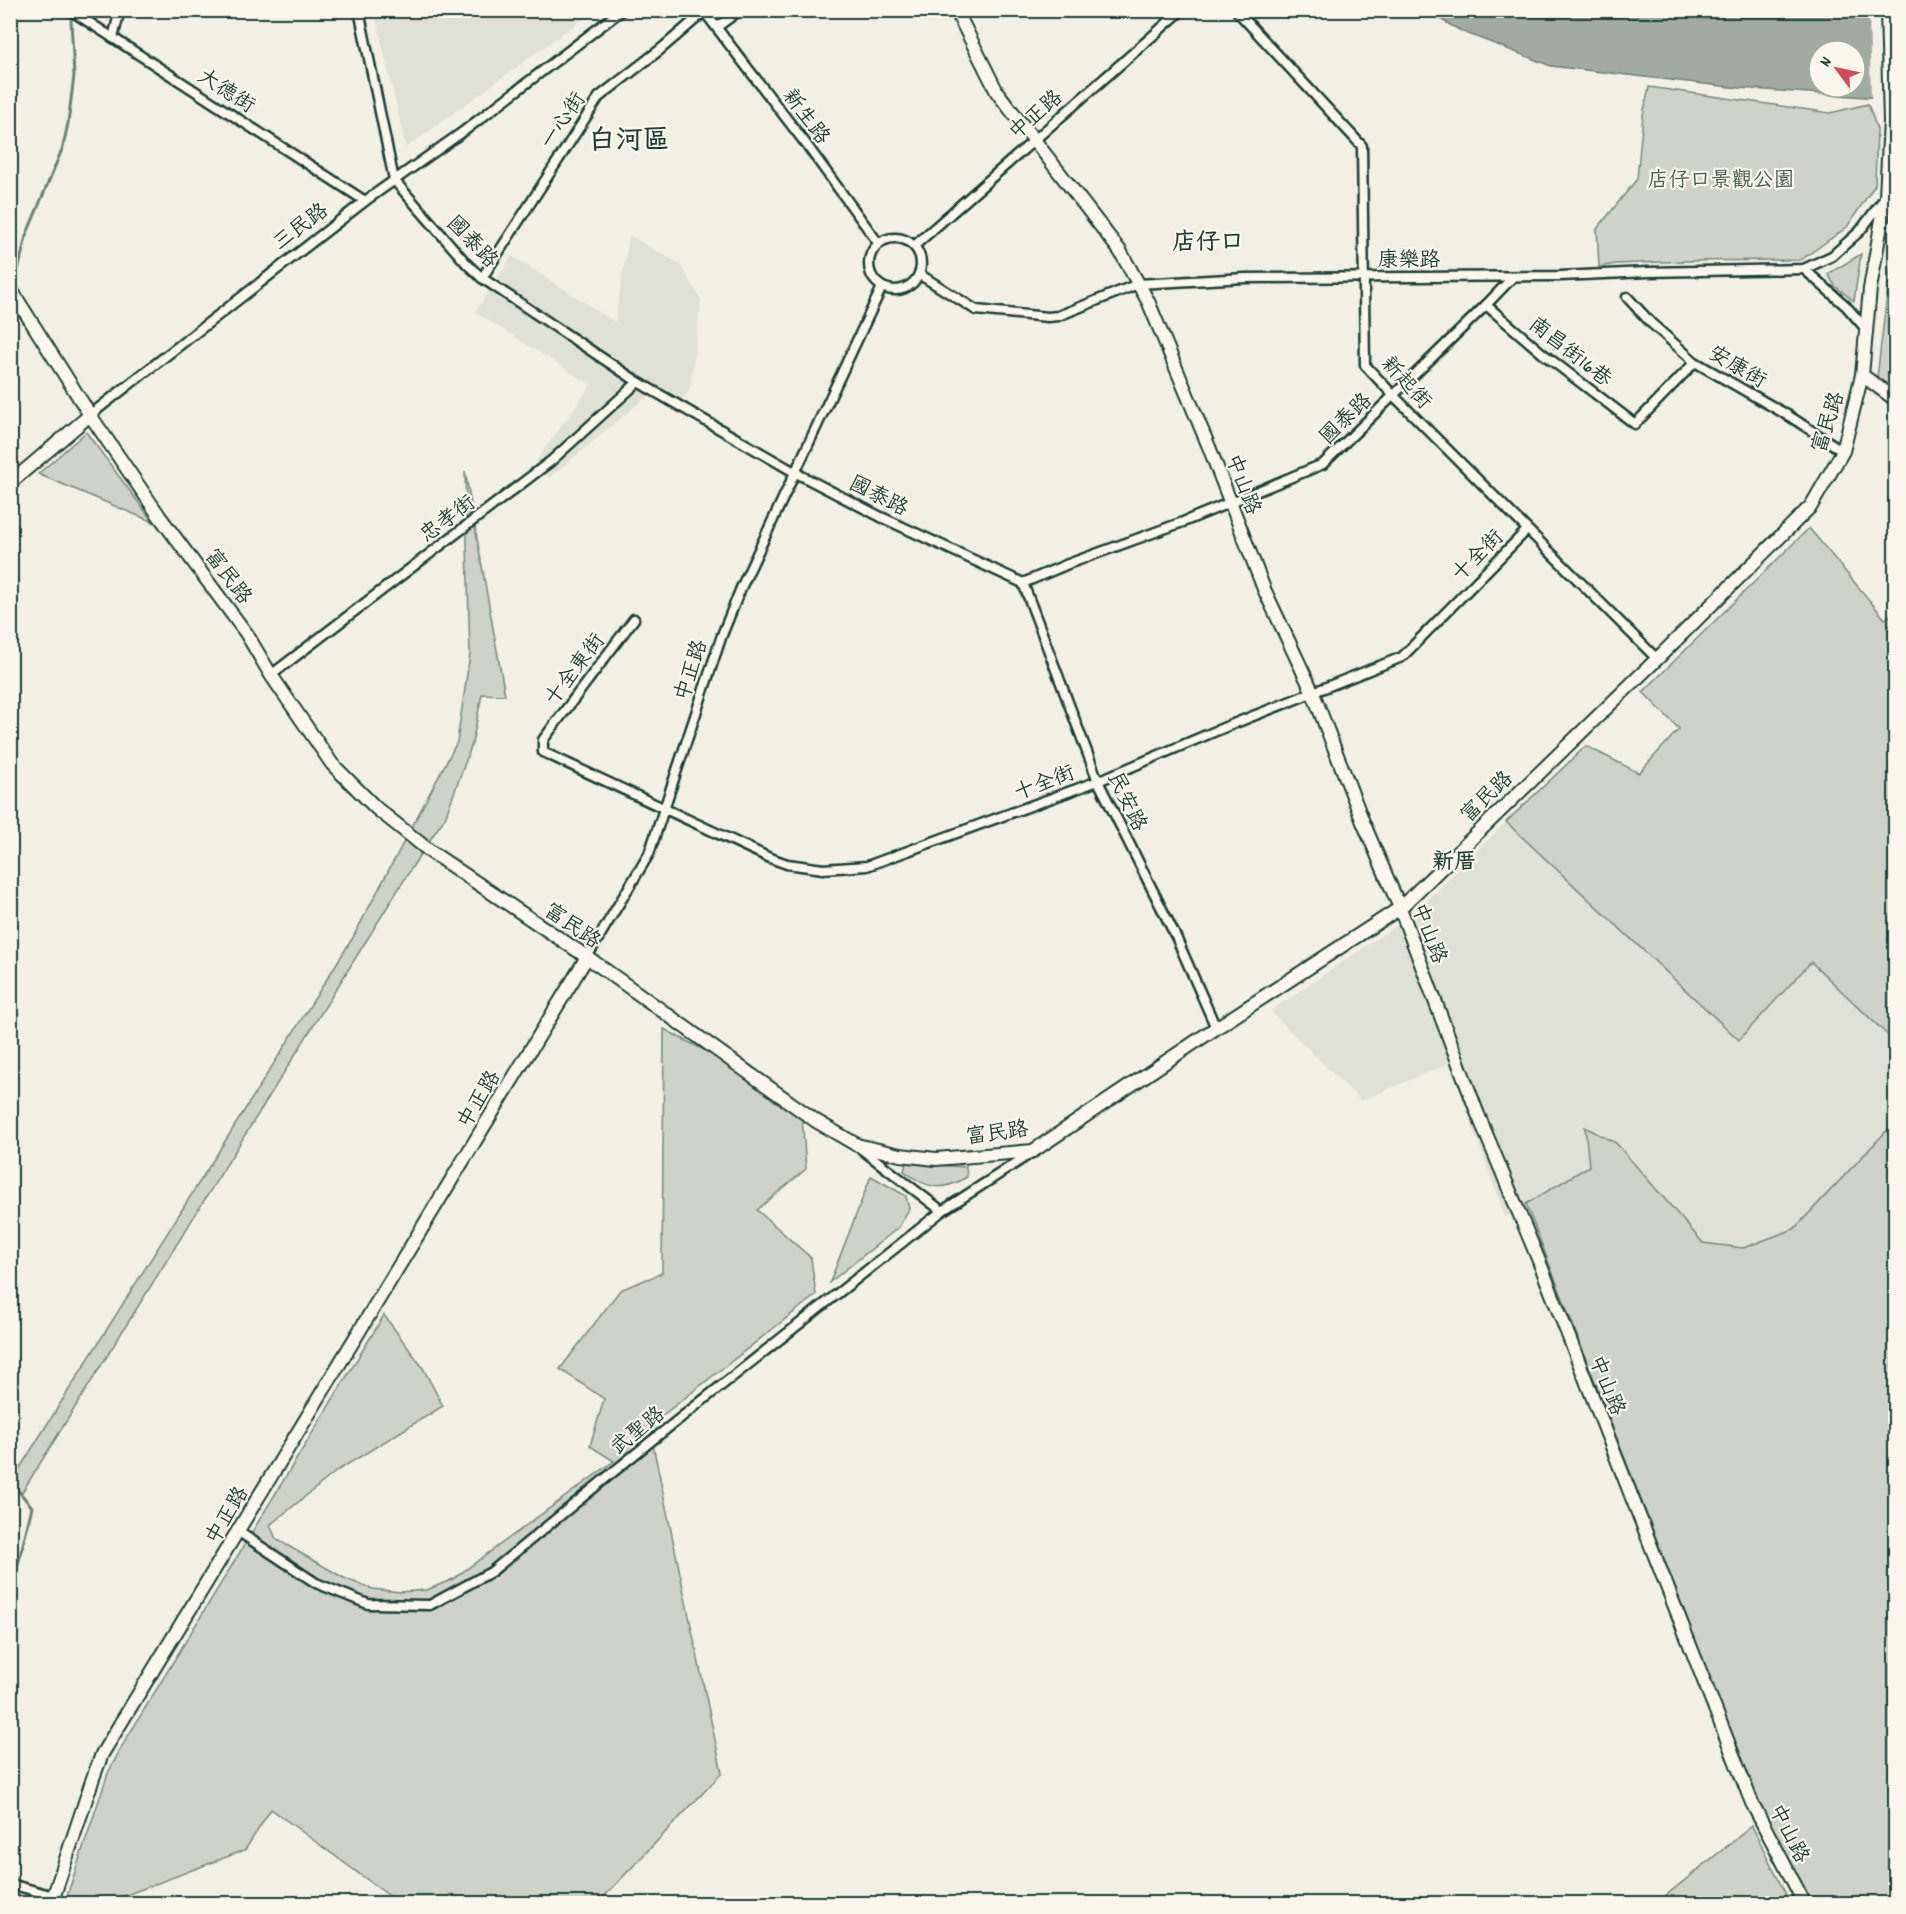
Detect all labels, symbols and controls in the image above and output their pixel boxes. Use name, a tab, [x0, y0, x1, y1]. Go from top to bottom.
north arrow	[1807, 39, 1867, 99]
text: N	[1815, 53, 1838, 72]
street label: 大德街	[191, 63, 260, 122]
street label: 新生路	[774, 84, 836, 152]
street label: 中正路	[1003, 84, 1071, 148]
street label: 一心街	[534, 87, 595, 156]
district label: 白河區	[589, 123, 670, 162]
park label: 店仔口景觀公園	[1648, 167, 1795, 197]
street label: 三民路	[268, 197, 336, 259]
street label: 國泰路	[438, 210, 504, 276]
district label: 店仔口	[1172, 227, 1244, 261]
street label: 康樂路	[1378, 247, 1441, 277]
street label: 南昌街16巷	[1521, 311, 1617, 396]
street label: 安康街	[1702, 340, 1771, 397]
street label: 新起街	[1372, 351, 1437, 417]
street label: 國泰路	[1314, 387, 1380, 453]
street label: 富民路	[1806, 388, 1854, 458]
street label: 中山路	[1216, 450, 1266, 520]
street label: 國泰路	[843, 470, 913, 525]
street label: 忠孝街	[415, 489, 483, 551]
street label: 十全街	[1446, 524, 1512, 590]
street label: 富民路	[196, 544, 258, 612]
street label: 十全東街	[539, 628, 614, 713]
street label: 中正路	[669, 636, 717, 706]
street label: 十全街	[1010, 760, 1080, 810]
street label: 富民路	[1455, 765, 1521, 831]
street label: 民安路	[1098, 767, 1153, 837]
district label: 新厝	[1432, 848, 1476, 879]
street label: 富民路	[537, 897, 606, 958]
street label: 中山路	[1402, 899, 1452, 969]
street label: 中正路	[451, 1066, 510, 1135]
street label: 富民路	[964, 1116, 1031, 1154]
street label: 中山路	[1580, 1351, 1631, 1421]
street label: 武聖路	[605, 1401, 673, 1464]
street label: 中正路	[199, 1482, 258, 1551]
street label: 中山路	[1760, 1799, 1815, 1869]

